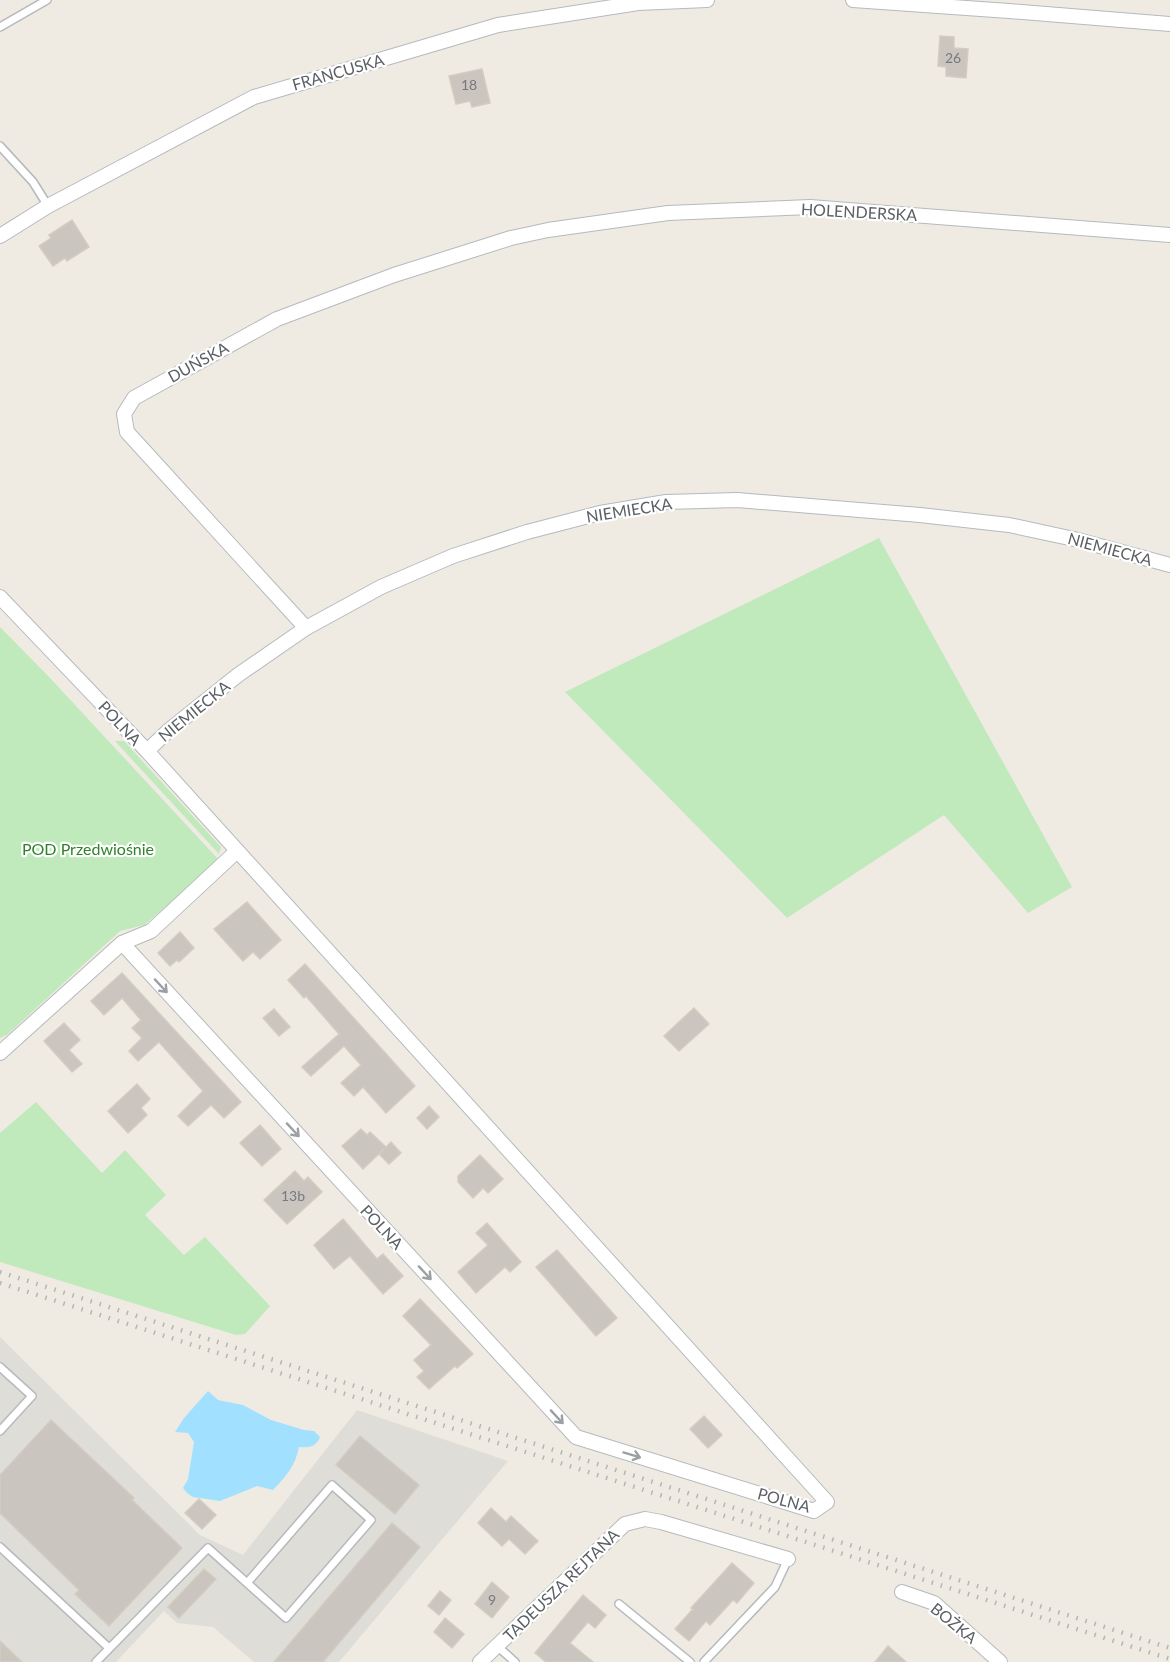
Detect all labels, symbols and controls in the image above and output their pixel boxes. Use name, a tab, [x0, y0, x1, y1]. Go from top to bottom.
street label: FRANCUSKA	[290, 49, 386, 94]
house number: 26	[945, 49, 961, 66]
house number: 18	[461, 76, 477, 93]
street label: HOLENDERSKA	[800, 199, 918, 224]
street label: DUŃSKA	[164, 337, 231, 386]
street label: NIEMIECKA	[585, 493, 673, 526]
street label: NIEMIECKA	[1066, 528, 1154, 569]
street label: NIEMIECKA	[154, 676, 233, 745]
street label: POLNA	[95, 697, 146, 749]
park label: POD Przedwiośnie	[22, 839, 154, 858]
one-way arrow	[154, 978, 168, 993]
one-way arrow	[286, 1122, 300, 1137]
house number: 13b	[281, 1187, 305, 1204]
street label: POLNA	[357, 1201, 408, 1253]
one-way arrow	[418, 1266, 432, 1281]
one-way arrow	[550, 1409, 564, 1424]
one-way arrow	[622, 1450, 641, 1461]
street label: POLNA	[756, 1483, 813, 1516]
street label: TADEUSZA REJTANA	[499, 1524, 622, 1645]
house number: 9	[488, 1591, 496, 1608]
street label: BOŻKA	[927, 1598, 981, 1647]

